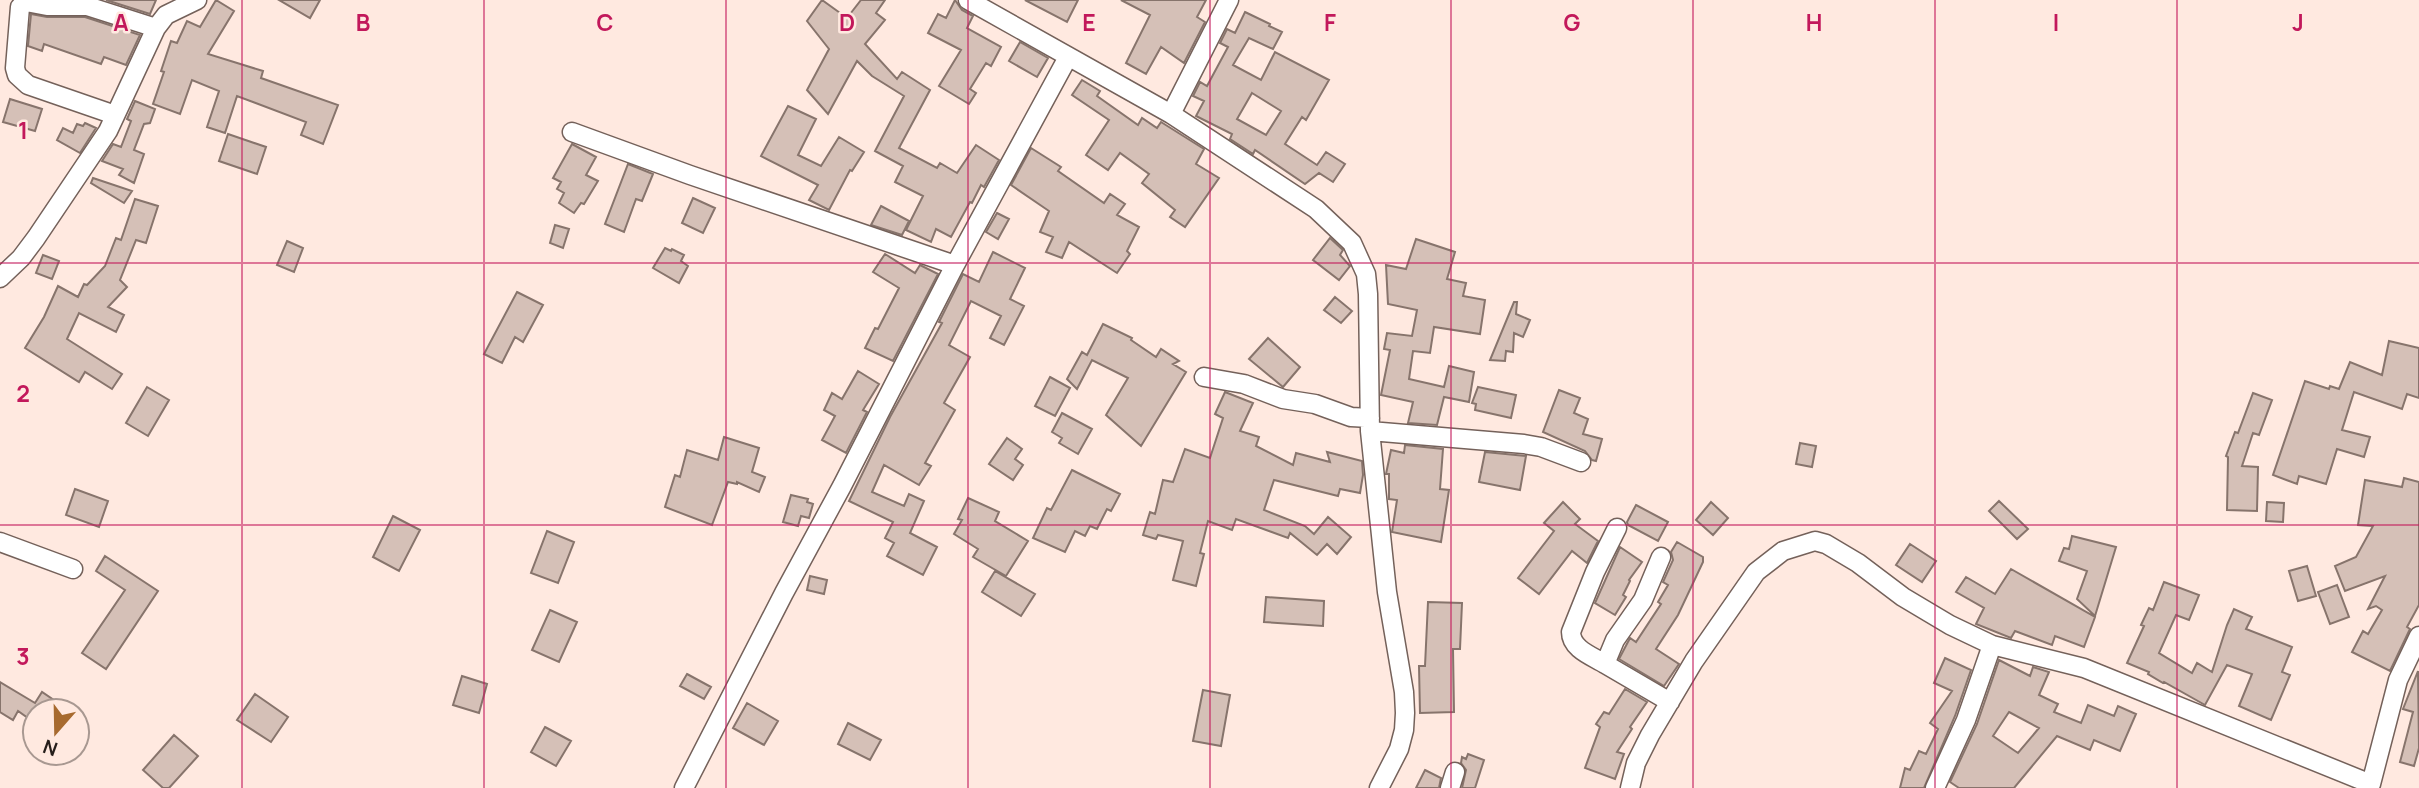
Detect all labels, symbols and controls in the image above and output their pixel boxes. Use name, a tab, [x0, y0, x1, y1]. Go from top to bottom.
text: A	[113, 6, 129, 38]
text: B	[356, 6, 370, 38]
text: C	[597, 6, 614, 38]
text: D	[839, 6, 855, 38]
text: E	[1082, 6, 1096, 38]
text: F	[1324, 6, 1336, 38]
text: G	[1564, 6, 1581, 38]
text: H	[1806, 6, 1822, 38]
text: I	[2053, 6, 2059, 38]
text: J	[2292, 6, 2304, 38]
text: 1	[18, 114, 28, 146]
text: 2	[16, 377, 30, 409]
text: 3	[16, 640, 30, 672]
north arrow	[21, 697, 91, 767]
text: N	[39, 733, 61, 763]

